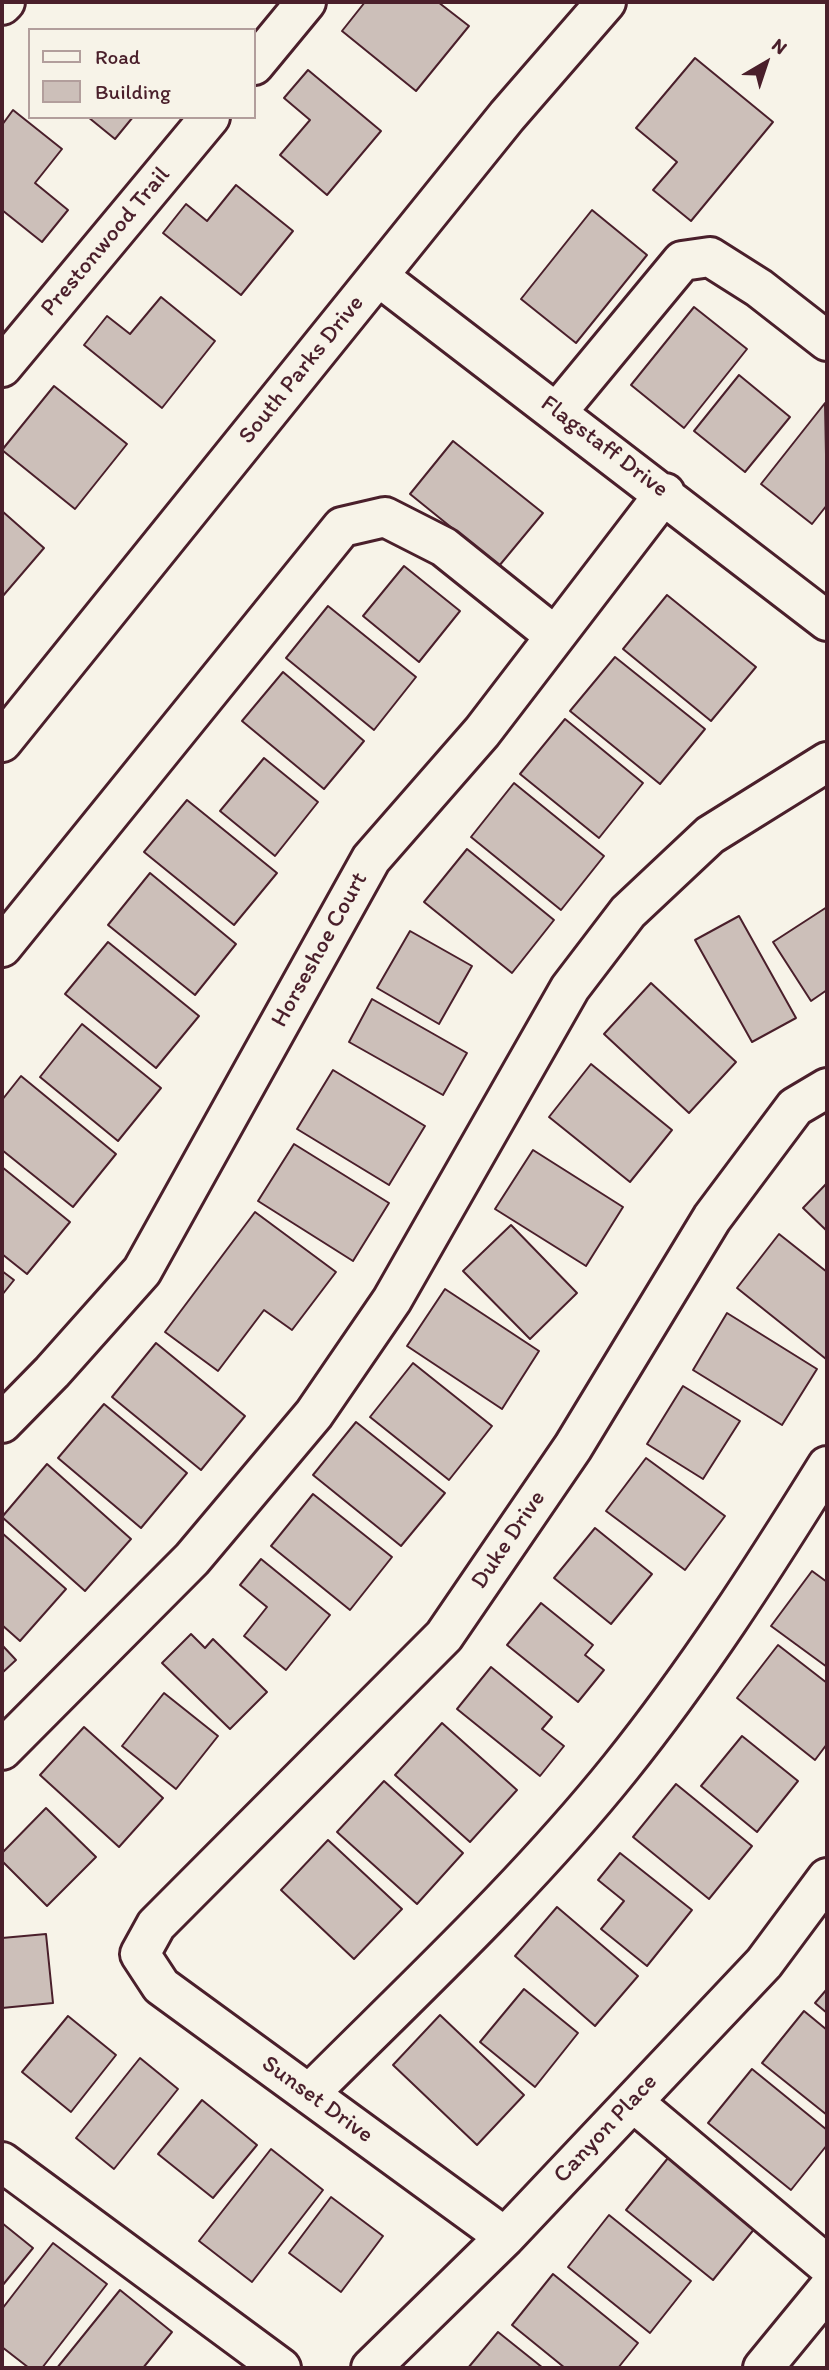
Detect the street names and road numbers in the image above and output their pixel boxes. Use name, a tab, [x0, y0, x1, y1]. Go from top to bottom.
street label: Prestonwood Trail	[35, 161, 177, 323]
street label: South Parks Drive	[233, 290, 371, 450]
street label: Flagstaff Drive	[534, 390, 674, 504]
street label: Horseshoe Court	[266, 868, 374, 1032]
street label: Duke Drive	[466, 1485, 552, 1595]
street label: Sunset Drive	[256, 2050, 378, 2150]
street label: Canyon Place	[548, 2068, 664, 2190]

